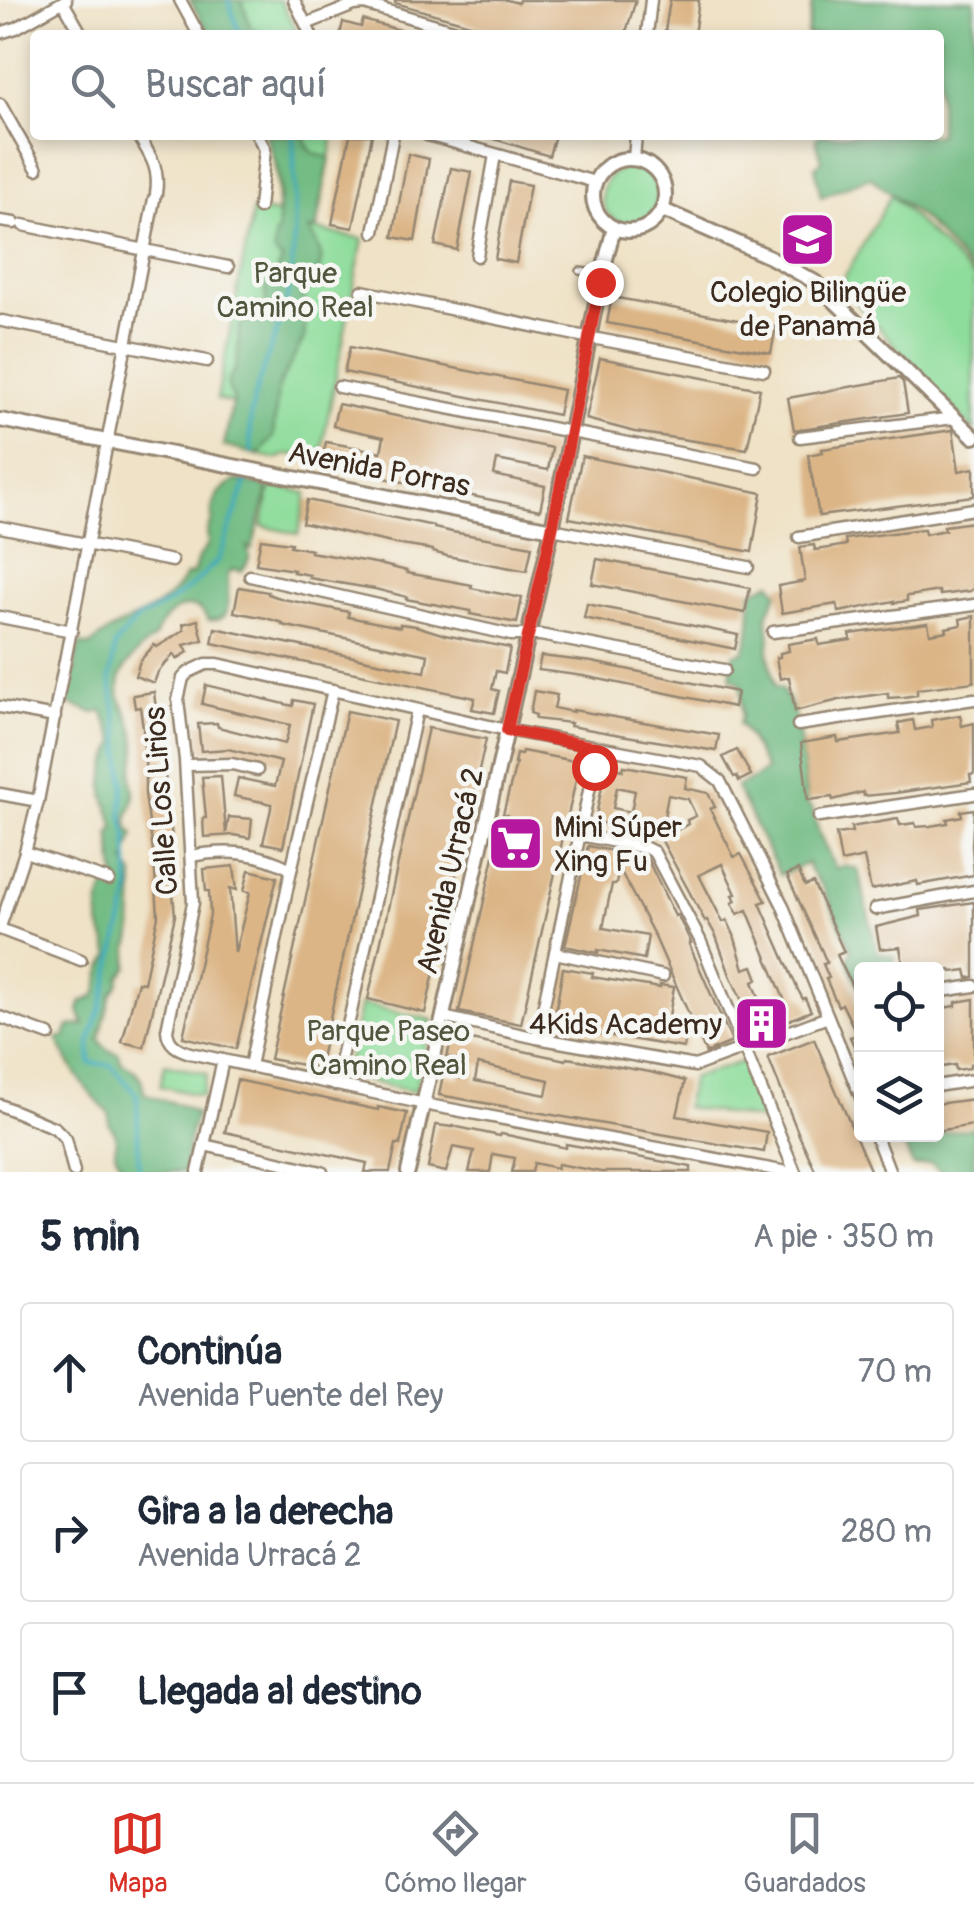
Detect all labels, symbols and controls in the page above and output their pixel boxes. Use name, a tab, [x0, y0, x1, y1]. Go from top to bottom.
search box	[30, 30, 944, 140]
icon: search	[65, 58, 120, 113]
text: Buscar aquí	[145, 61, 327, 109]
school or university icon: Colegio Bilingüe de Panamá	[778, 210, 838, 270]
park label: Parque Camino Real	[216, 255, 374, 326]
route end	[578, 260, 624, 306]
place label: Colegio Bilingüe de Panamá	[710, 274, 906, 345]
street label: Avenida Porras	[285, 434, 473, 505]
street label: Calle Los Lirios	[136, 705, 187, 896]
route start	[572, 745, 618, 791]
street label: Avenida Urracá 2	[409, 764, 492, 978]
place label: Mini Súper Xing Fu	[554, 809, 682, 880]
supermarket icon: Mini Súper Xing Fu	[485, 814, 545, 874]
map controls	[854, 962, 944, 1142]
button: locate	[854, 962, 944, 1052]
building icon: 4Kids Academy	[731, 994, 791, 1054]
place label: 4Kids Academy	[529, 1006, 722, 1043]
park label: Parque Paseo Camino Real	[306, 1013, 470, 1084]
button: layers	[854, 1052, 944, 1142]
text: 5 min	[40, 1211, 140, 1263]
text: A pie · 350 m	[753, 1217, 934, 1257]
text: Continúa	[137, 1328, 282, 1376]
icon: ahead	[42, 1345, 97, 1400]
text: 70 m	[858, 1352, 932, 1392]
text: Avenida Puente del Rey	[137, 1376, 443, 1416]
text: Gira a la derecha	[137, 1488, 393, 1536]
icon: right	[42, 1505, 97, 1560]
text: 280 m	[841, 1512, 932, 1552]
text: Avenida Urracá 2	[137, 1536, 362, 1576]
icon: arrive	[42, 1665, 97, 1720]
text: Llegada al destino	[137, 1668, 422, 1716]
tab: Mapa	[108, 1806, 168, 1901]
tab: Cómo llegar	[384, 1806, 527, 1901]
tab: Guardados	[743, 1806, 866, 1901]

